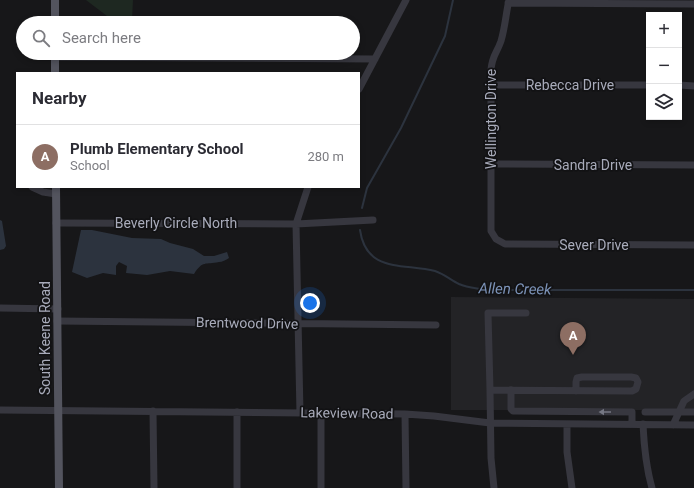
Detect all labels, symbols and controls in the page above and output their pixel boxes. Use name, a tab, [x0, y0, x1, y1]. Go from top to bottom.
map controls	[646, 12, 682, 120]
button: +	[646, 12, 682, 48]
search box	[16, 16, 360, 60]
icon: search	[30, 27, 52, 49]
text: Search here	[62, 29, 141, 47]
button: −	[646, 48, 682, 84]
street label: Wellington Drive	[483, 69, 499, 169]
street label: Rebecca Drive	[526, 77, 614, 93]
button: layers	[646, 84, 682, 120]
text: Nearby	[32, 88, 87, 108]
text: Plumb Elementary School	[70, 140, 244, 158]
text: A	[41, 149, 49, 164]
text: 280 m	[307, 149, 344, 164]
street label: Sandra Drive	[554, 157, 632, 173]
text: School	[70, 158, 110, 173]
street label: Beverly Circle North	[115, 215, 237, 231]
street label: Sever Drive	[559, 237, 629, 253]
water label: Allen Creek	[477, 279, 552, 299]
street label: South Keene Road	[37, 281, 53, 395]
your location	[300, 293, 320, 313]
street label: Brentwood Drive	[196, 314, 298, 332]
pin: A	[560, 322, 586, 355]
street label: Lakeview Road	[300, 404, 394, 422]
one-way arrow	[598, 409, 611, 415]

